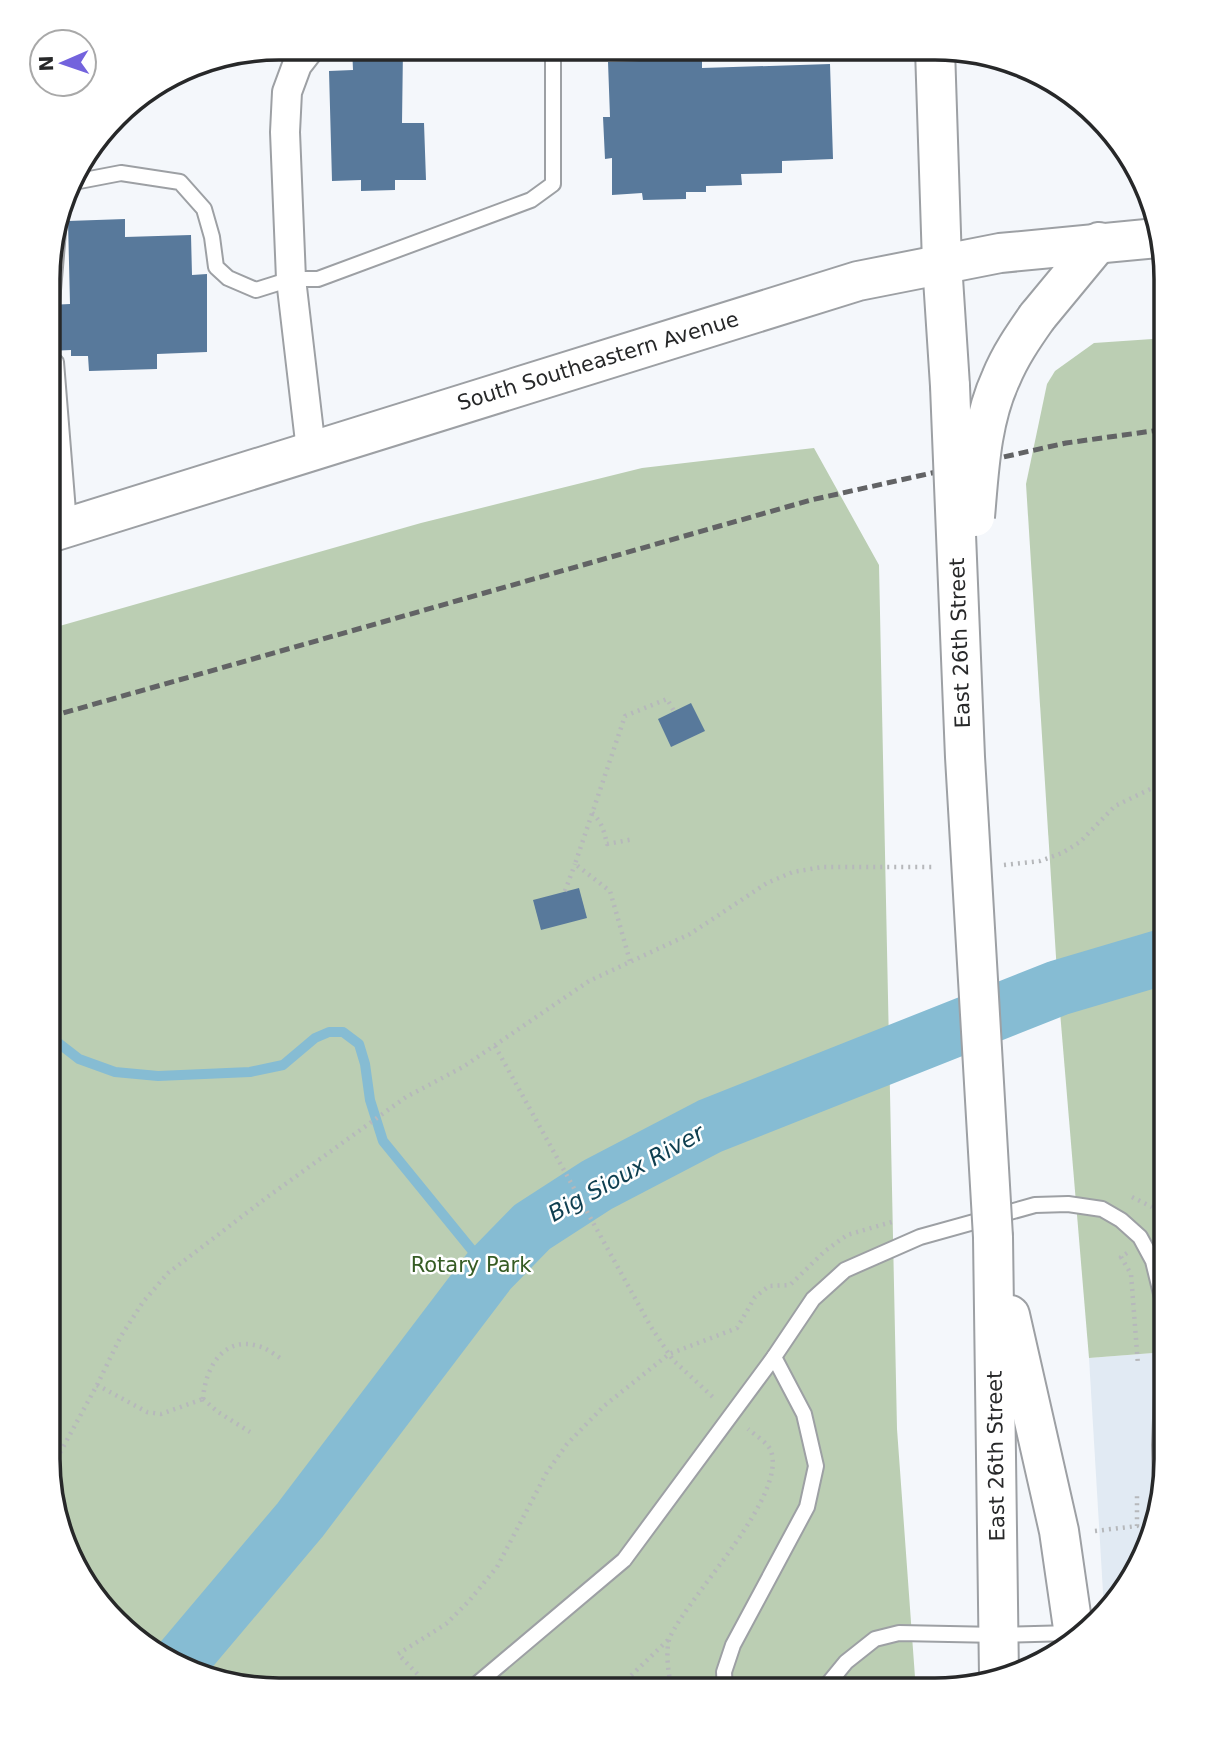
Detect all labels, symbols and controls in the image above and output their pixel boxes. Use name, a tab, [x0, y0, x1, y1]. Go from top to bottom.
north arrow	[28, 28, 98, 98]
text: N	[35, 55, 57, 72]
street label: South Southeastern Avenue	[454, 307, 742, 415]
street label: East 26th Street	[945, 557, 975, 729]
water label: Big Sioux River	[544, 1119, 710, 1227]
park label: Rotary Park	[411, 1253, 532, 1277]
street label: East 26th Street	[983, 1370, 1009, 1542]

